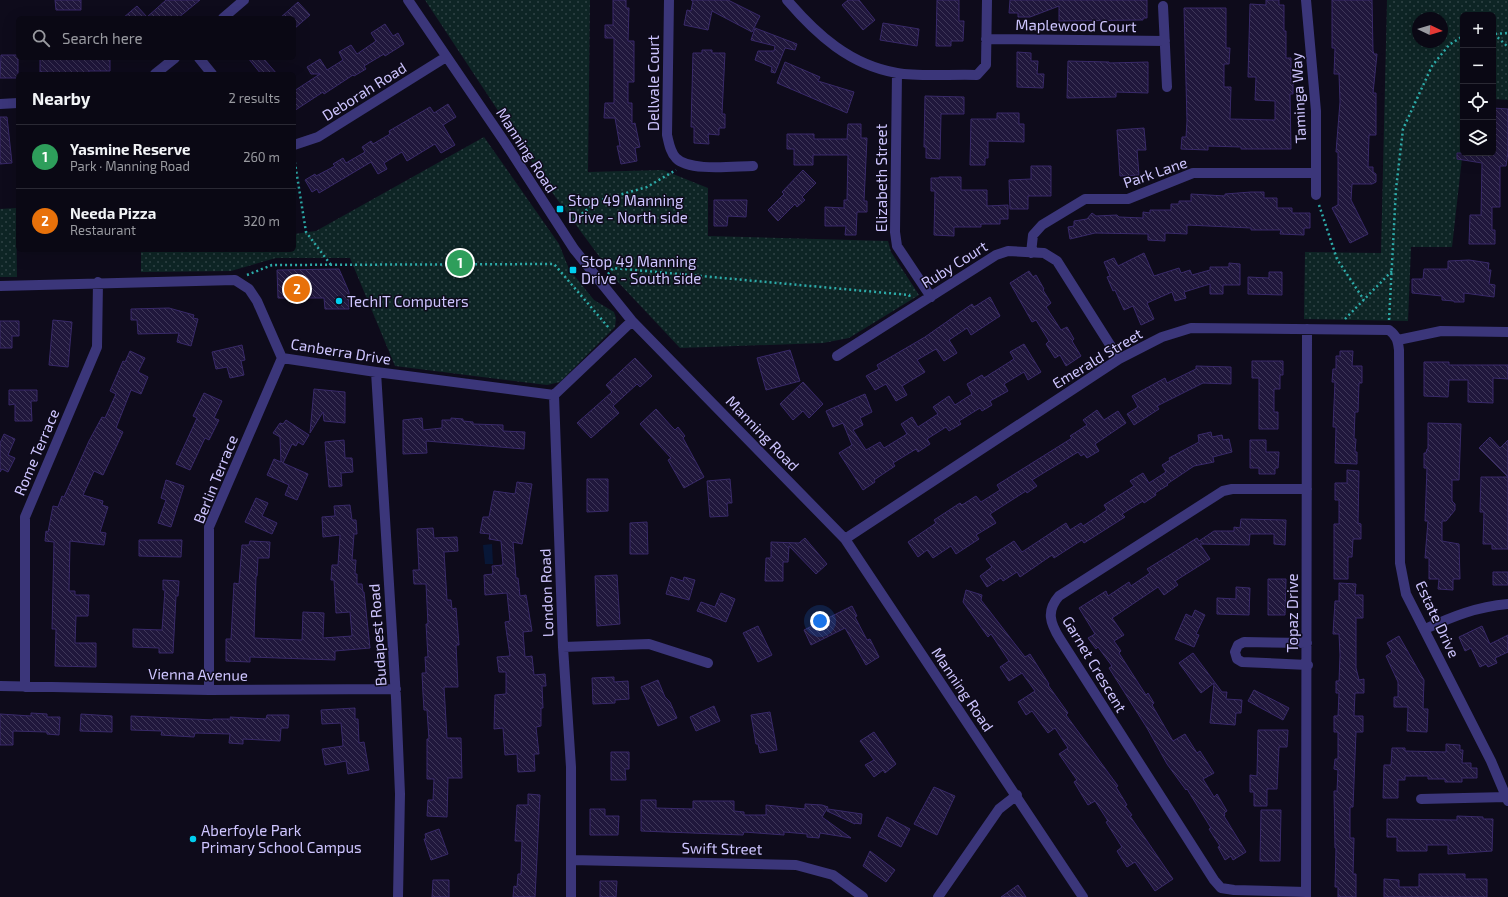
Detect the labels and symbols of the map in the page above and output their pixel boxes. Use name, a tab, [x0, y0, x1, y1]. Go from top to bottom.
north arrow	[1412, 12, 1448, 48]
street label: Maplewood Court	[1015, 15, 1137, 35]
street label: Dellvale Court	[644, 35, 662, 131]
street label: Taminga Way	[1287, 52, 1309, 144]
street label: Deborah Road	[319, 58, 409, 124]
street label: Manning Road	[493, 104, 561, 196]
street label: Elizabeth Street	[872, 123, 890, 232]
street label: Park Lane	[1121, 153, 1189, 191]
place label: Stop 49 Manning Drive - North side	[568, 191, 688, 226]
marker: Stop 49 Manning Drive - North side	[555, 204, 565, 214]
street label: Ruby Court	[918, 236, 991, 291]
pin: 1	[447, 248, 473, 278]
place label: Stop 49 Manning Drive - South side	[581, 252, 701, 287]
marker: Stop 49 Manning Drive - South side	[568, 265, 578, 275]
pin: 2	[284, 274, 310, 304]
place label: TechIT Computers	[347, 292, 469, 310]
marker: TechIT Computers	[334, 296, 344, 306]
street label: Emerald Street	[1049, 324, 1146, 392]
street label: Canberra Drive	[290, 334, 392, 368]
street label: Manning Road	[723, 392, 803, 474]
street label: Rome Terrace	[10, 406, 62, 498]
street label: Berlin Terrace	[189, 432, 241, 526]
street label: London Road	[535, 548, 557, 638]
street label: Topaz Drive	[1283, 573, 1301, 653]
street label: Estate Drive	[1412, 578, 1464, 660]
street label: Budapest Road	[364, 583, 390, 687]
your location	[810, 611, 830, 631]
street label: Garnet Crescent	[1059, 613, 1131, 716]
street label: Manning Road	[928, 644, 998, 734]
street label: Vienna Avenue	[148, 664, 248, 684]
place label: Aberfoyle Park Primary School Campus	[201, 821, 362, 856]
marker: Aberfoyle Park Primary School Campus	[188, 834, 198, 844]
street label: Swift Street	[681, 838, 763, 858]

